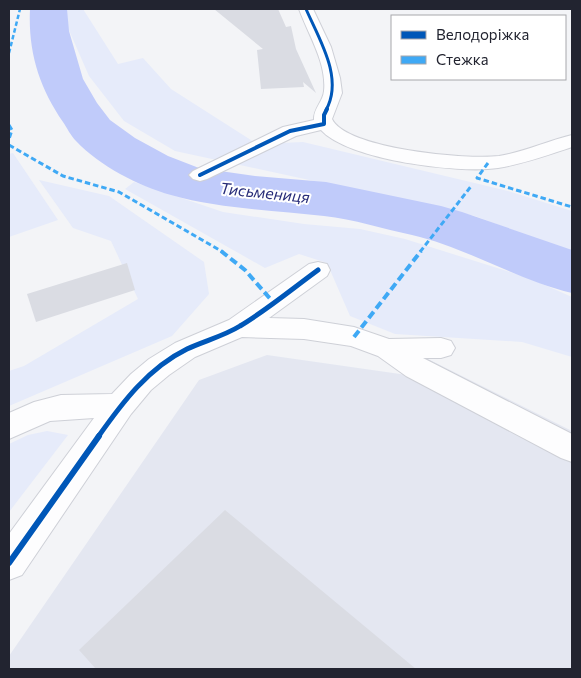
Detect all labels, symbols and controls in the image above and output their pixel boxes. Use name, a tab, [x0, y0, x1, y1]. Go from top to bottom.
legend	[391, 15, 566, 80]
text: Велодоріжка	[436, 25, 529, 43]
text: Стежка	[436, 50, 489, 68]
water label: Тисьмениця	[219, 178, 311, 206]

